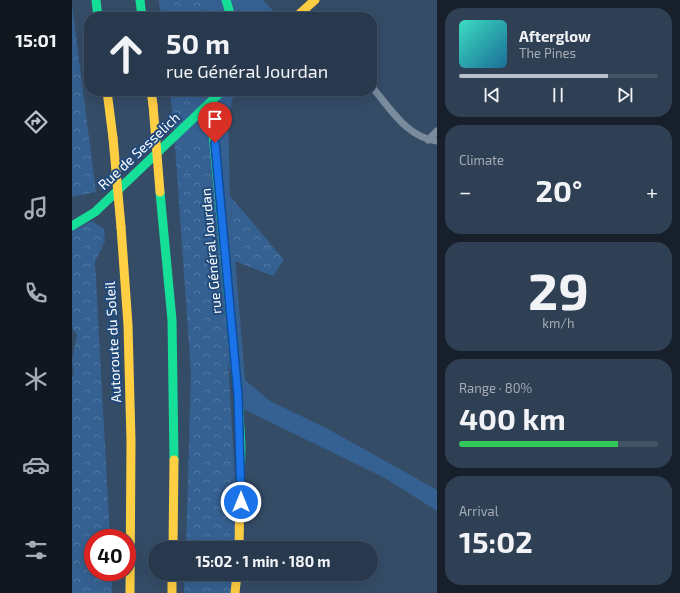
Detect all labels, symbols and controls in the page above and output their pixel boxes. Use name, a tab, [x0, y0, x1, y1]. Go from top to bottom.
text: 50 m	[166, 26, 230, 60]
text: Afterglow	[519, 27, 591, 45]
icon: ahead	[100, 28, 152, 80]
text: 15:01	[15, 29, 57, 51]
text: The Pines	[519, 45, 576, 61]
text: rue Général Jourdan	[166, 60, 328, 82]
icon: previous	[481, 84, 503, 106]
icon: pause	[547, 84, 569, 106]
icon: next	[614, 84, 636, 106]
pin	[198, 102, 232, 143]
icon: directions	[22, 108, 50, 136]
street label: Rue de Sesselich	[94, 108, 183, 193]
icon: arrive	[204, 108, 226, 130]
text: Climate	[459, 152, 504, 168]
text: 20°	[536, 172, 582, 208]
text: −	[459, 178, 472, 204]
text: +	[646, 178, 658, 204]
street label: rue Général Jourdan	[197, 187, 224, 315]
icon: music	[22, 194, 50, 222]
text: 29	[528, 258, 589, 320]
icon: phone	[22, 279, 50, 307]
street label: Autoroute du Soleil	[101, 280, 124, 403]
text: km/h	[542, 315, 575, 331]
icon: climate	[22, 365, 50, 393]
text: Range · 80%	[459, 380, 532, 396]
text: 400 km	[459, 400, 566, 436]
icon: car	[22, 451, 50, 479]
position arrow	[220, 481, 262, 523]
text: Arrival	[459, 503, 499, 519]
text: 15:02	[459, 523, 533, 559]
speed limit sign: 40	[84, 529, 136, 581]
icon: filters	[22, 536, 50, 564]
text: 15:02 · 1 min · 180 m	[195, 552, 331, 570]

